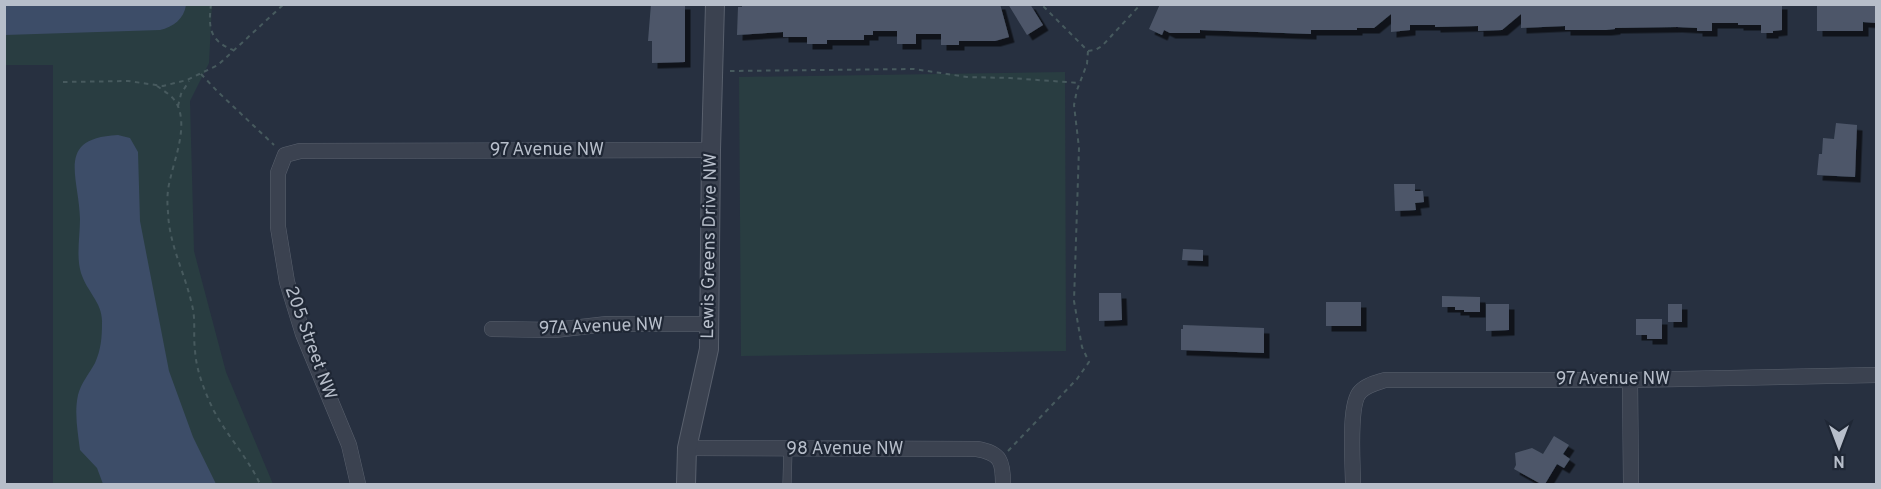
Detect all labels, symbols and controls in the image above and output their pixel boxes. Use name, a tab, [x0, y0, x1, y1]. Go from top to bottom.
street label: 97 Avenue NW	[490, 139, 604, 162]
street label: Lewis Greens Drive NW	[697, 153, 723, 339]
street label: 205 Street NW	[279, 283, 341, 403]
street label: 97A Avenue NW	[538, 313, 664, 341]
street label: 97 Avenue NW	[1556, 368, 1670, 391]
north arrow	[1809, 417, 1869, 477]
street label: 98 Avenue NW	[786, 438, 904, 461]
text: N	[1833, 450, 1845, 470]

